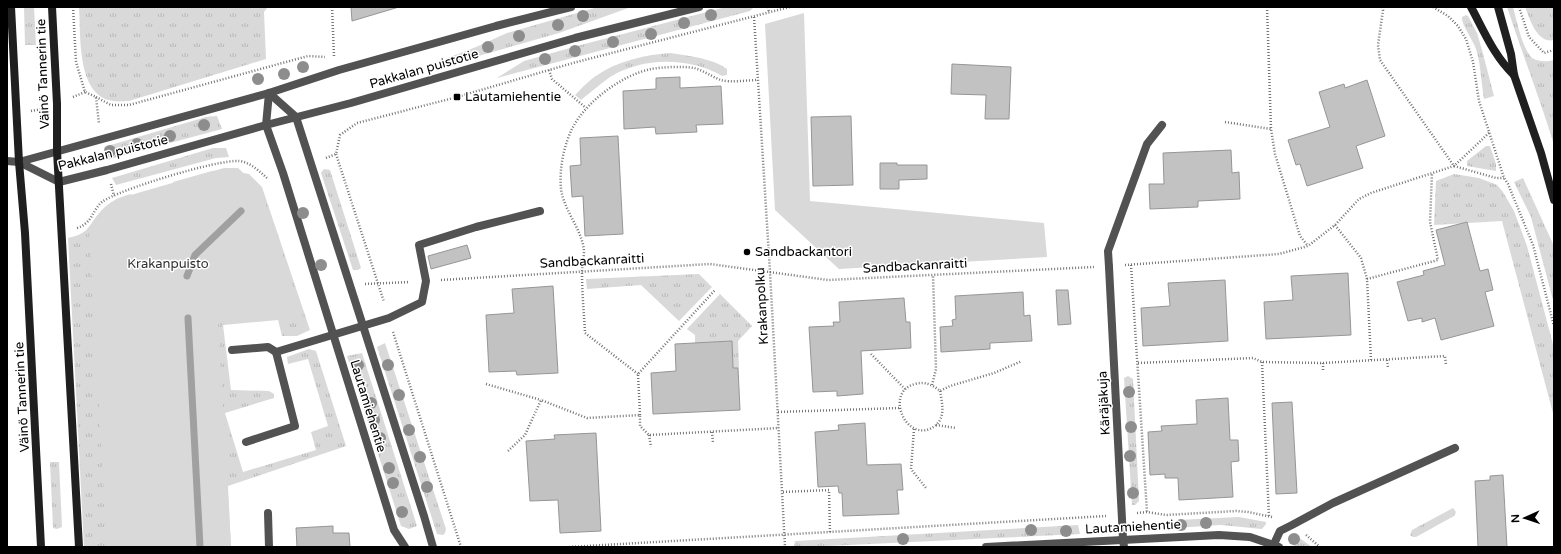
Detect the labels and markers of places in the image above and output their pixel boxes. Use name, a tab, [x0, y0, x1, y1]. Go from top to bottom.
place label: Lautamiehentie	[465, 89, 561, 105]
marker: Lautamiehentie	[452, 92, 462, 102]
place label: Sandbackantori	[755, 244, 852, 260]
marker: Sandbackantori	[742, 247, 752, 257]

